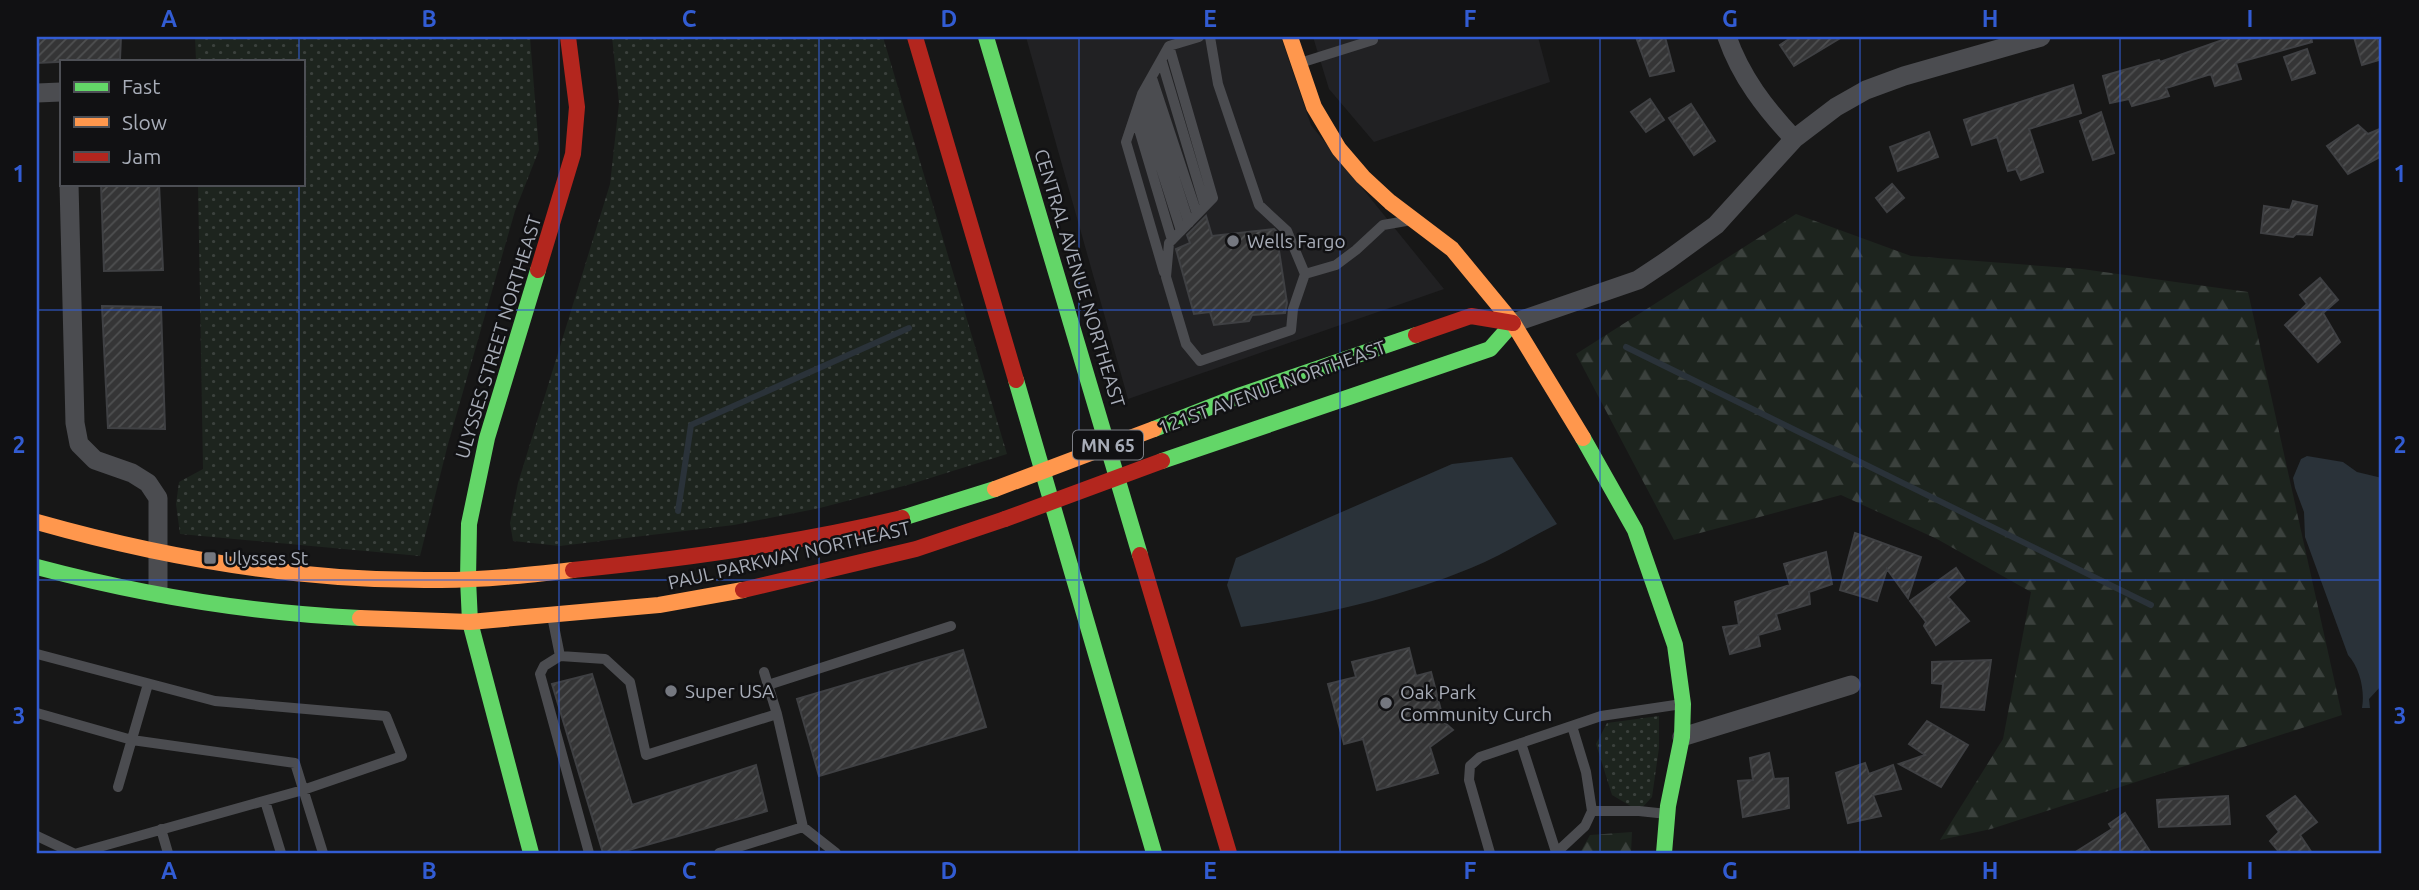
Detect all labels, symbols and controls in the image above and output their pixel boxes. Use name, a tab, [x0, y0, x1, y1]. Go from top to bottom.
text: A	[161, 6, 177, 31]
text: B	[421, 6, 437, 31]
text: C	[682, 6, 697, 31]
text: D	[941, 6, 957, 31]
text: E	[1203, 6, 1217, 31]
text: F	[1464, 6, 1477, 31]
text: G	[1722, 6, 1738, 31]
text: H	[1982, 6, 1998, 31]
text: I	[2247, 6, 2253, 31]
legend	[60, 60, 304, 186]
text: Fast	[122, 74, 160, 98]
text: Slow	[122, 110, 167, 134]
text: Jam	[122, 144, 161, 168]
street label: CENTRAL AVENUE NORTHEAST	[1030, 146, 1130, 410]
text: 1	[13, 161, 25, 186]
text: 1	[2394, 161, 2406, 186]
street label: ULYSSES STREET NORTHEAST	[450, 212, 546, 461]
place label: Wells Fargo	[1247, 230, 1346, 252]
marker: Wells Fargo	[1225, 233, 1241, 249]
street label: 121ST AVENUE NORTHEAST	[1155, 335, 1389, 438]
road number: MN 65	[1073, 430, 1143, 460]
text: 2	[13, 432, 25, 457]
text: 2	[2394, 432, 2406, 457]
street label: PAUL PARKWAY NORTHEAST	[666, 516, 913, 594]
place label: Ulysses St	[224, 547, 309, 569]
marker: Ulysses St	[202, 550, 218, 566]
place label: Super USA	[685, 680, 775, 702]
place label: Oak Park Community Curch	[1400, 681, 1552, 725]
marker: Super USA	[663, 683, 679, 699]
marker: Oak Park Community Curch	[1378, 695, 1394, 711]
text: 3	[13, 703, 25, 728]
text: 3	[2394, 703, 2406, 728]
text: A	[161, 858, 177, 883]
text: B	[421, 858, 437, 883]
text: C	[682, 858, 697, 883]
text: D	[941, 858, 957, 883]
text: E	[1203, 858, 1217, 883]
text: F	[1464, 858, 1477, 883]
text: G	[1722, 858, 1738, 883]
text: H	[1982, 858, 1998, 883]
text: I	[2247, 858, 2253, 883]

